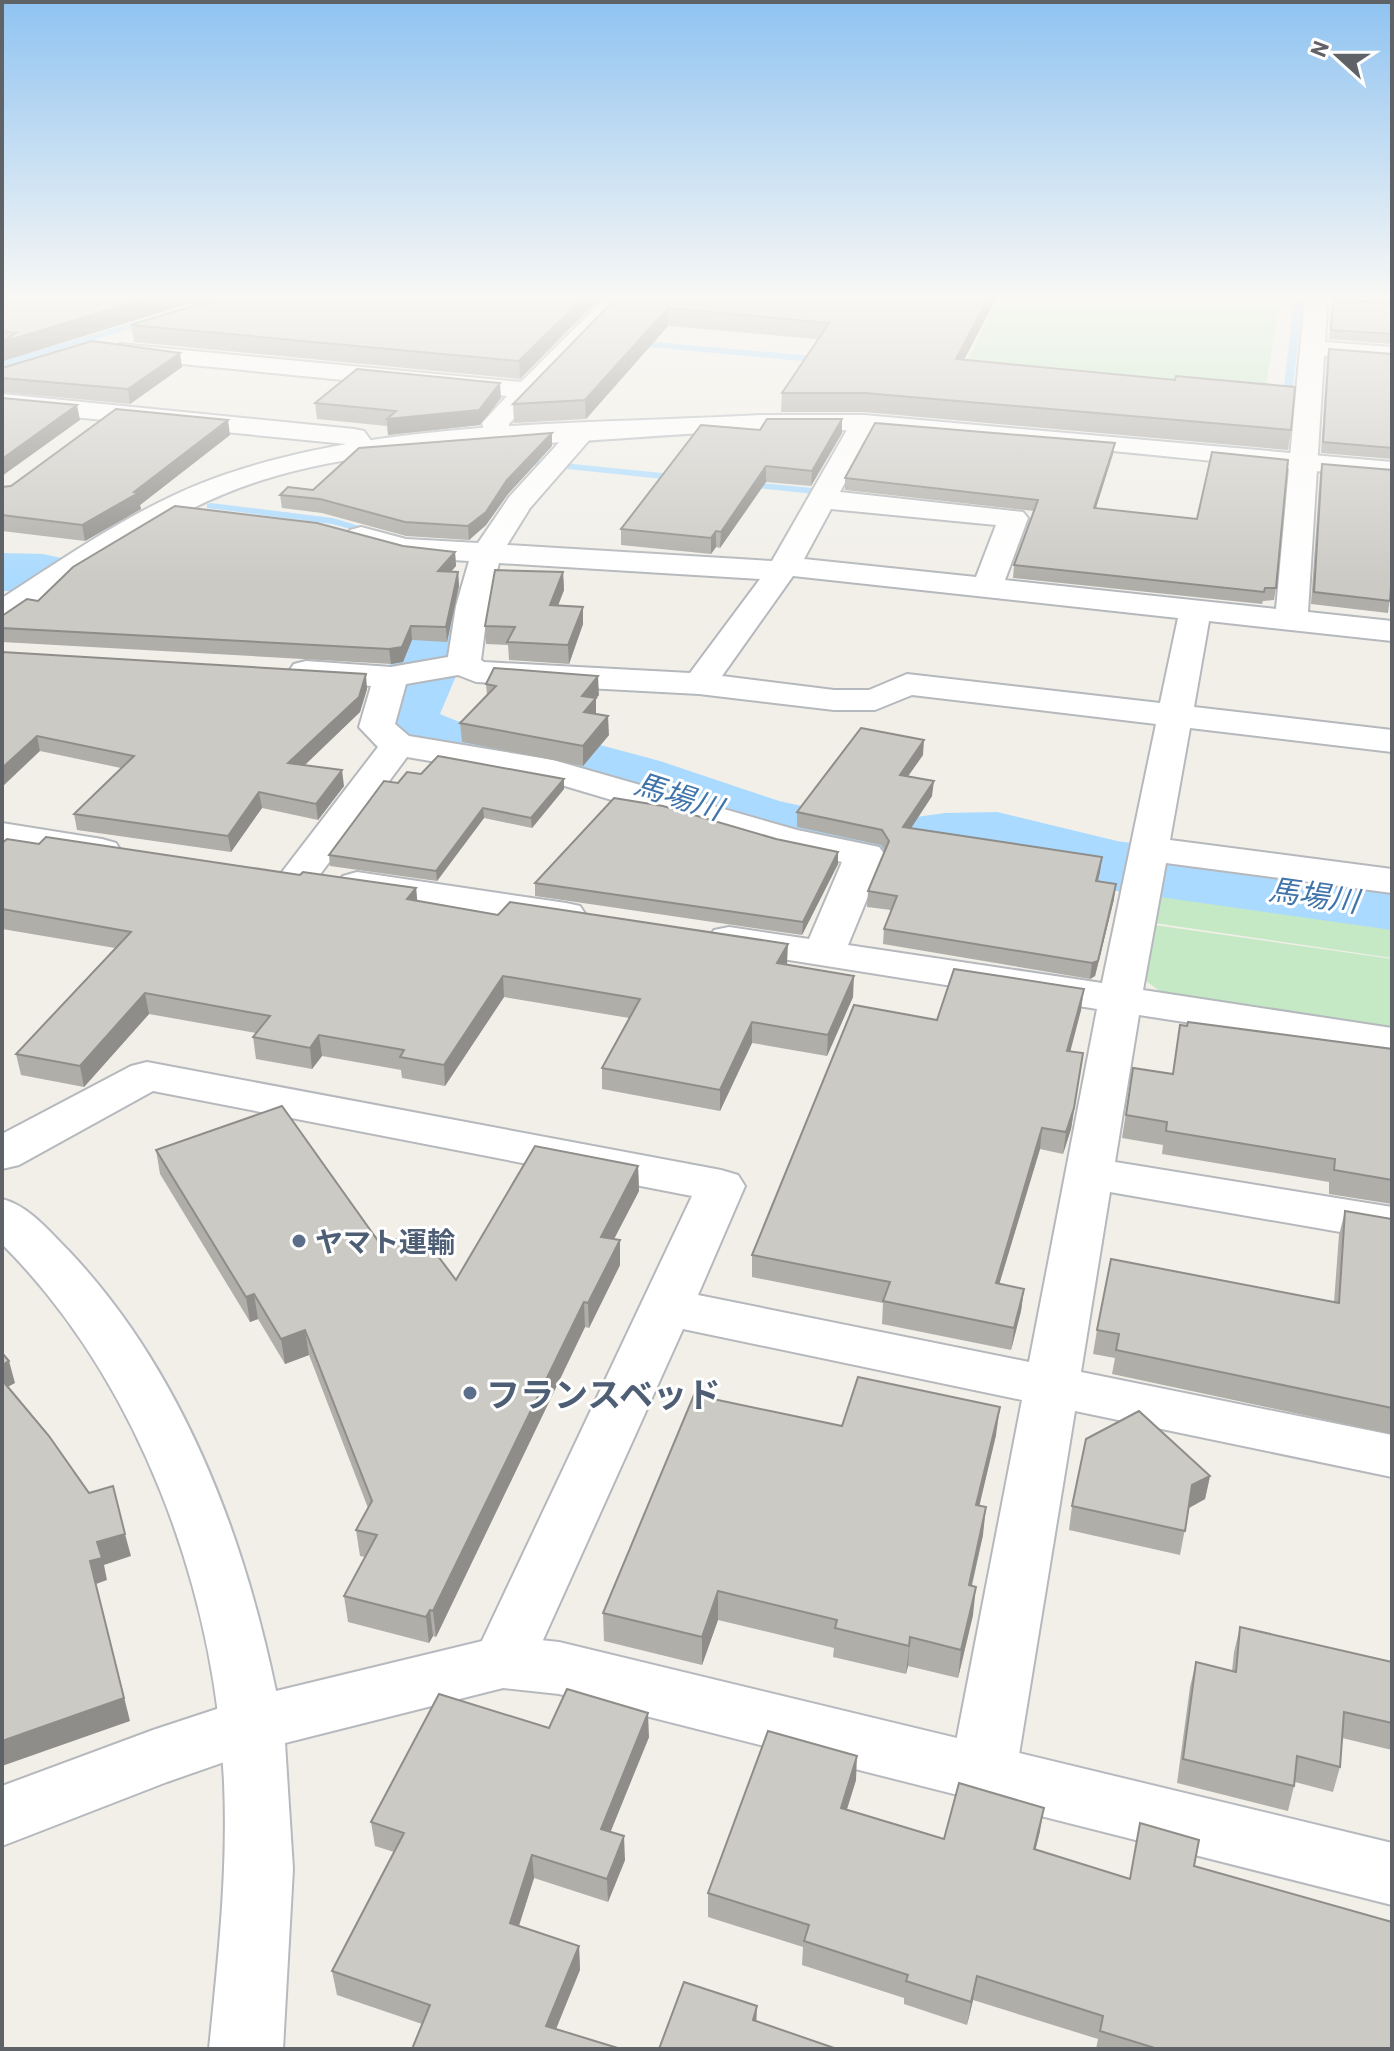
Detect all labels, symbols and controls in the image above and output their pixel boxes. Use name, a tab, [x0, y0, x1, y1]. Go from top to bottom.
north arrow	[1298, 16, 1378, 96]
text: N	[1304, 37, 1333, 60]
water label: 馬場川	[631, 764, 730, 827]
water label: 馬場川	[1267, 870, 1364, 919]
place label: ヤマト運輸	[315, 1224, 455, 1258]
marker: ヤマト運輸	[290, 1232, 308, 1250]
place label: フランスベッド	[486, 1373, 721, 1414]
marker: フランスベッド	[461, 1384, 479, 1402]

